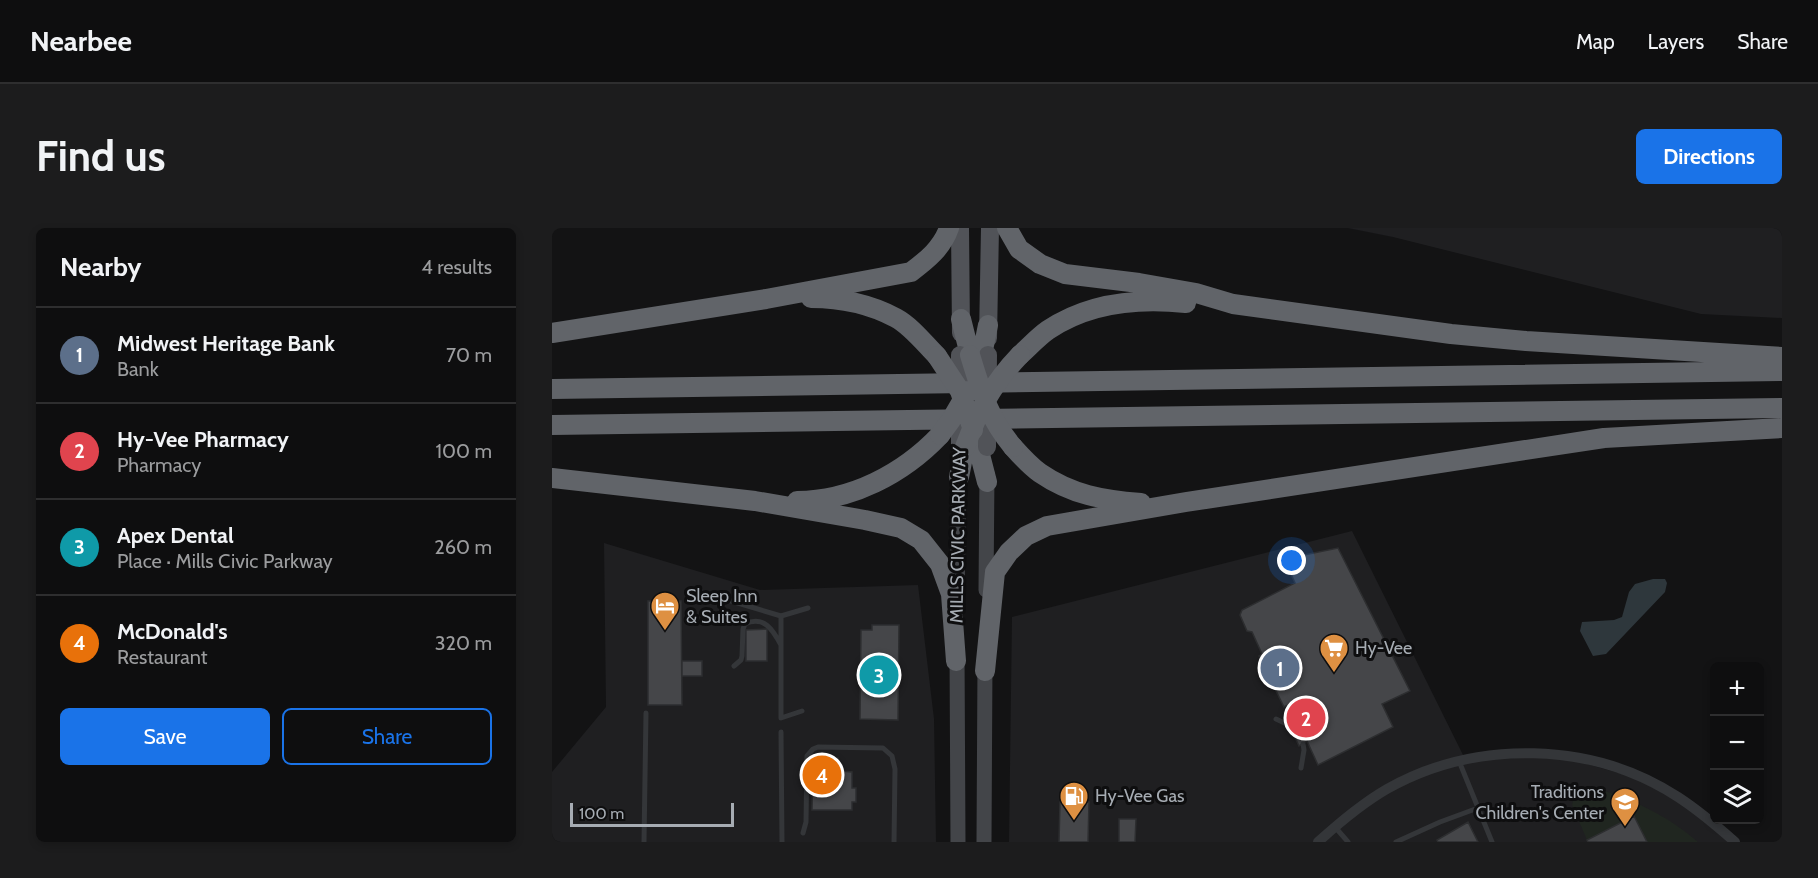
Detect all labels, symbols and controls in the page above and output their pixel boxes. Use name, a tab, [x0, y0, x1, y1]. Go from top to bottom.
text: Nearbee	[30, 24, 132, 58]
text: Map	[1576, 29, 1615, 54]
text: Layers	[1648, 29, 1704, 54]
text: Share	[1737, 29, 1788, 54]
button: Directions	[1636, 129, 1782, 184]
text: Find us	[36, 130, 165, 182]
text: Nearby	[60, 251, 141, 283]
text: 4 results	[421, 255, 492, 279]
text: Midwest Heritage Bank	[117, 330, 335, 357]
text: 1	[76, 343, 83, 367]
text: 70 m	[446, 343, 492, 367]
text: Bank	[117, 357, 159, 381]
text: Hy-Vee Pharmacy	[117, 426, 289, 453]
text: 2	[74, 439, 85, 463]
text: 100 m	[436, 439, 492, 463]
street label: MILLS CIVIC PARKWAY	[945, 446, 971, 623]
text: Pharmacy	[117, 453, 201, 477]
text: Apex Dental	[117, 522, 234, 549]
text: 3	[74, 535, 85, 559]
text: 260 m	[434, 535, 492, 559]
your location	[1277, 546, 1306, 575]
text: Place · Mills Civic Parkway	[117, 549, 333, 573]
place label: Sleep Inn & Suites	[686, 585, 758, 628]
hotel icon: Sleep Inn & Suites	[649, 590, 681, 632]
text: McDonald's	[117, 618, 228, 645]
text: 4	[73, 631, 86, 655]
text: 320 m	[435, 631, 492, 655]
supermarket icon: Hy-Vee	[1318, 632, 1350, 674]
place label: Hy-Vee	[1355, 637, 1412, 659]
text: Restaurant	[117, 645, 208, 669]
pin: 1	[1260, 646, 1300, 690]
pin: 3	[860, 652, 898, 698]
map controls	[1710, 662, 1764, 824]
button: +	[1710, 662, 1764, 716]
pin: 2	[1286, 696, 1326, 740]
button: Save	[60, 708, 270, 765]
button: Share	[282, 708, 492, 765]
button: −	[1710, 716, 1764, 770]
pin: 4	[802, 752, 842, 798]
button: layers	[1710, 770, 1764, 824]
fuel station icon: Hy-Vee Gas	[1058, 780, 1090, 822]
place label: Traditions Children's Center	[1476, 781, 1604, 824]
place label: Hy-Vee Gas	[1095, 785, 1185, 807]
school or university icon: Traditions Children's Center	[1609, 786, 1641, 828]
scale bar	[570, 800, 734, 828]
text: 100 m	[579, 804, 624, 823]

